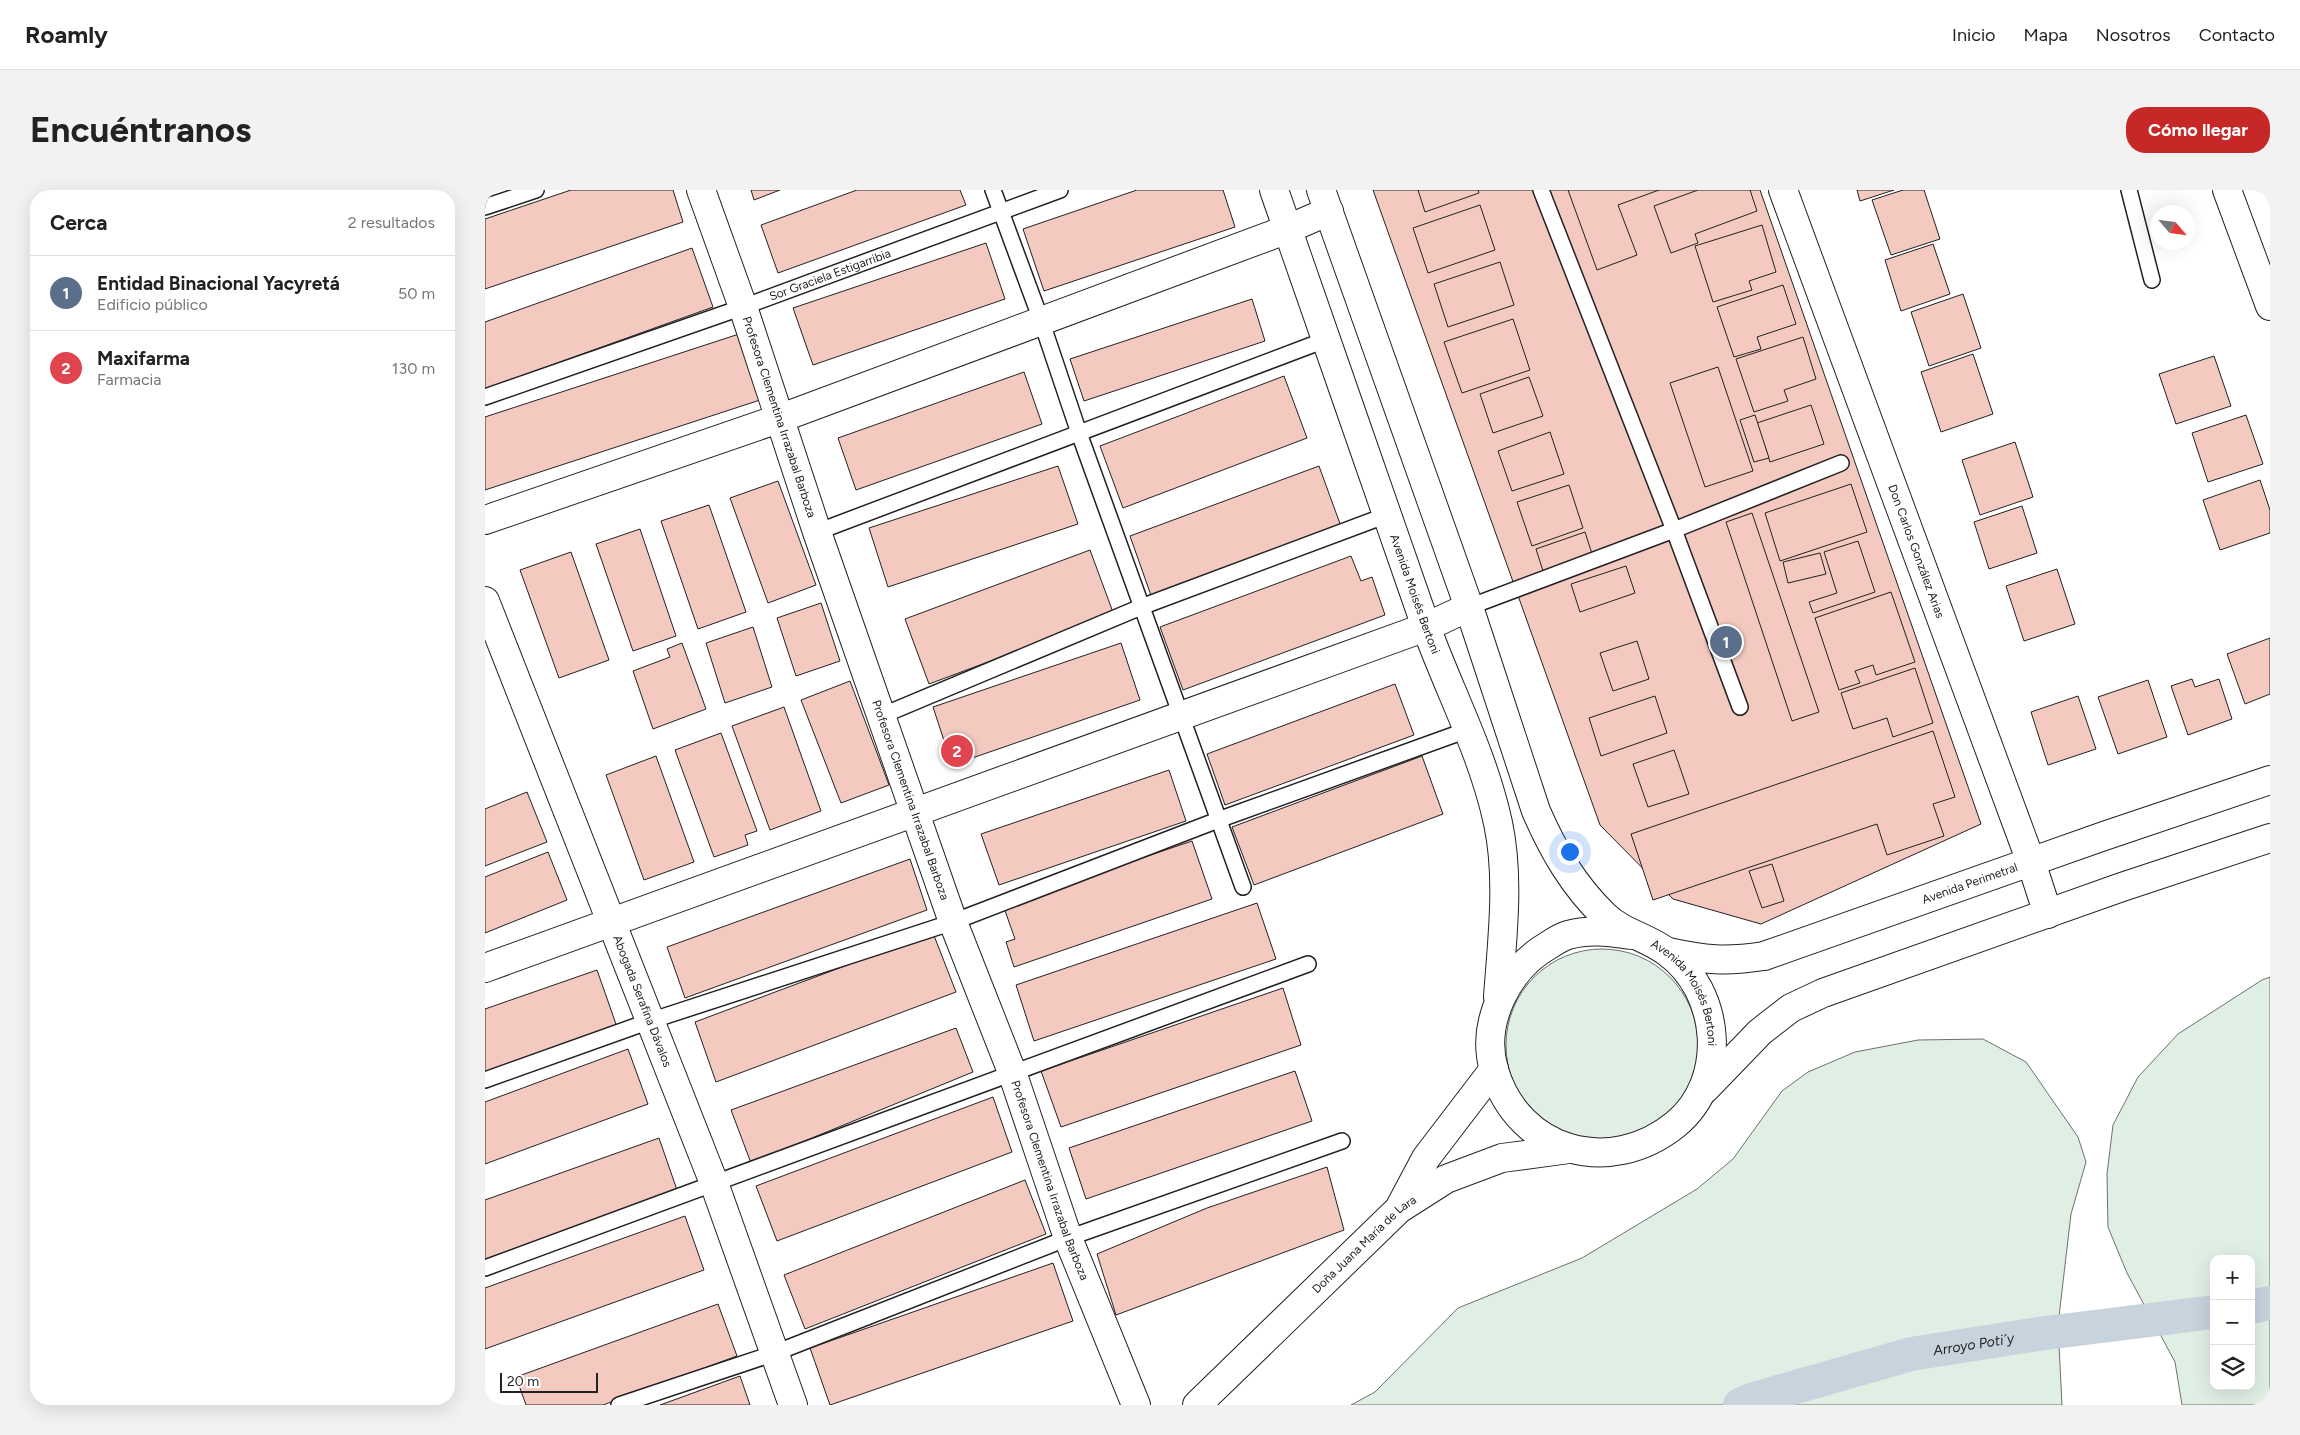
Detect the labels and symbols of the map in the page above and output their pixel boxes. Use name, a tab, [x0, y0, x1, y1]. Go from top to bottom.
north arrow	[2150, 205, 2195, 250]
street label: Sor Graciela Estigarribia	[767, 246, 893, 304]
street label: Profesora Clementina Irrazabal Barboza	[740, 314, 819, 519]
street label: Don Carlos González Arias	[1885, 482, 1948, 620]
street label: Avenida Moisés Bertoni	[1387, 532, 1443, 656]
pin: 1	[1710, 623, 1742, 661]
street label: Profesora Clementina Irrazabal Barboza	[869, 698, 952, 902]
pin: 2	[941, 732, 973, 770]
your location	[1557, 839, 1583, 865]
street label: Avenida Perimetral	[1920, 860, 2020, 907]
street label: Abogada Serafina Dávalos	[610, 933, 675, 1069]
street label: Avenida Moisés Bertoni	[1649, 937, 1719, 1046]
street label: Profesora Clementina Irrazabal Barboza	[1008, 1078, 1091, 1282]
street label: Doña Juana María de Lara	[1309, 1193, 1419, 1296]
water label: Arroyo Poti´y	[1931, 1330, 2016, 1360]
scale bar	[500, 1370, 597, 1393]

